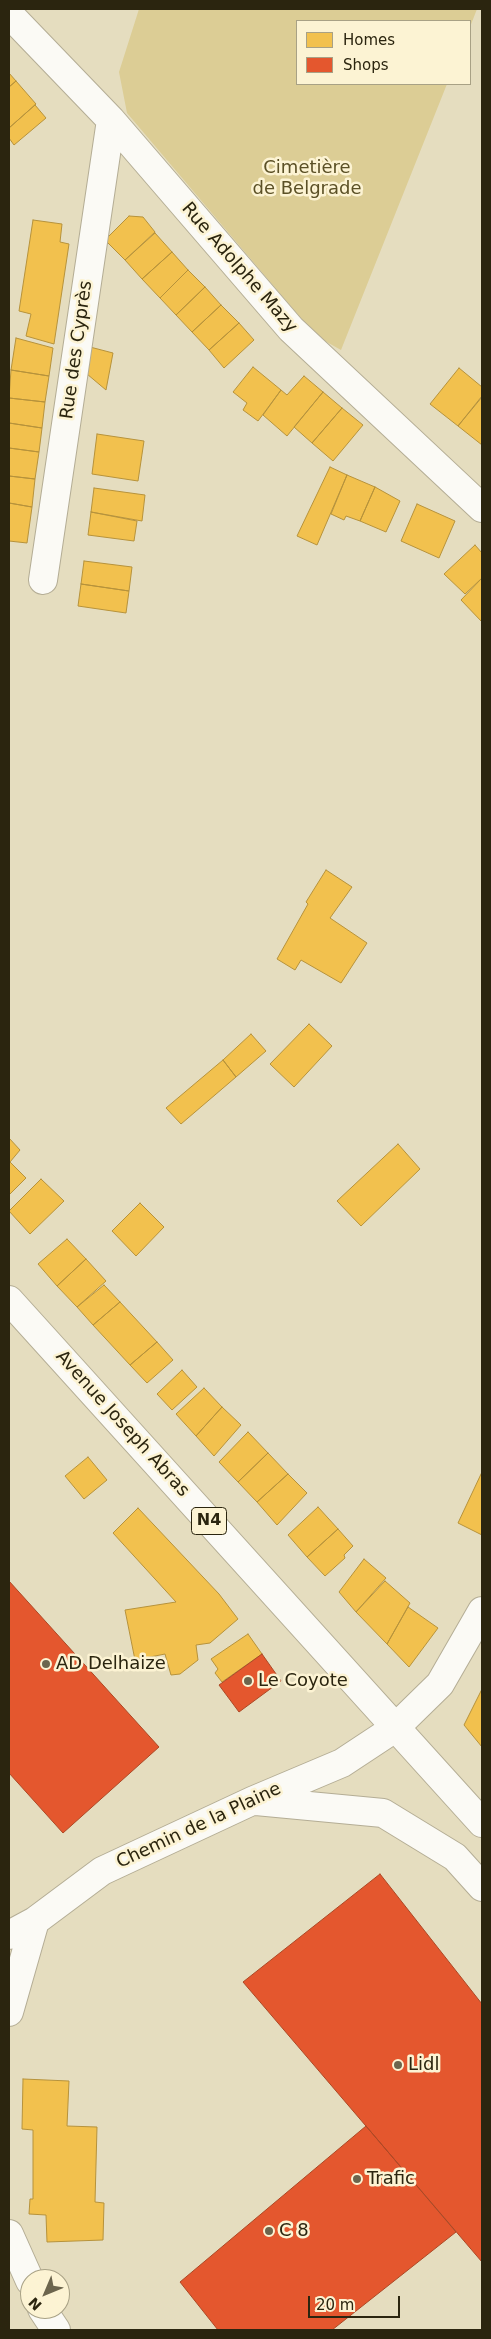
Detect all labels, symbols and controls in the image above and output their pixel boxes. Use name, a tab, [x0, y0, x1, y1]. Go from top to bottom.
legend	[296, 20, 471, 85]
text: Homes	[343, 31, 395, 49]
text: Shops	[343, 56, 389, 74]
park label: Cimetière de Belgrade	[252, 157, 362, 200]
street label: Rue Adolphe Mazy	[177, 198, 301, 338]
street label: Rue des Cyprès	[57, 279, 97, 421]
street label: Avenue Joseph Abras	[51, 1346, 193, 1502]
road number: N4	[192, 1508, 226, 1534]
place label: AD Delhaize	[56, 1653, 166, 1675]
marker: AD Delhaize	[40, 1658, 52, 1670]
place label: Le Coyote	[258, 1670, 348, 1692]
marker: Le Coyote	[242, 1675, 254, 1687]
street label: Chemin de la Plaine	[113, 1778, 285, 1874]
place label: Lidl	[408, 2054, 439, 2076]
marker: Lidl	[392, 2059, 404, 2071]
place label: Trafic	[367, 2168, 415, 2190]
marker: Trafic	[351, 2173, 363, 2185]
place label: C 8	[279, 2220, 309, 2242]
marker: C 8	[263, 2225, 275, 2237]
north arrow	[20, 2269, 70, 2319]
scale bar	[311, 2286, 404, 2318]
text: N	[25, 2294, 45, 2314]
text: 20 m	[316, 2296, 354, 2314]

